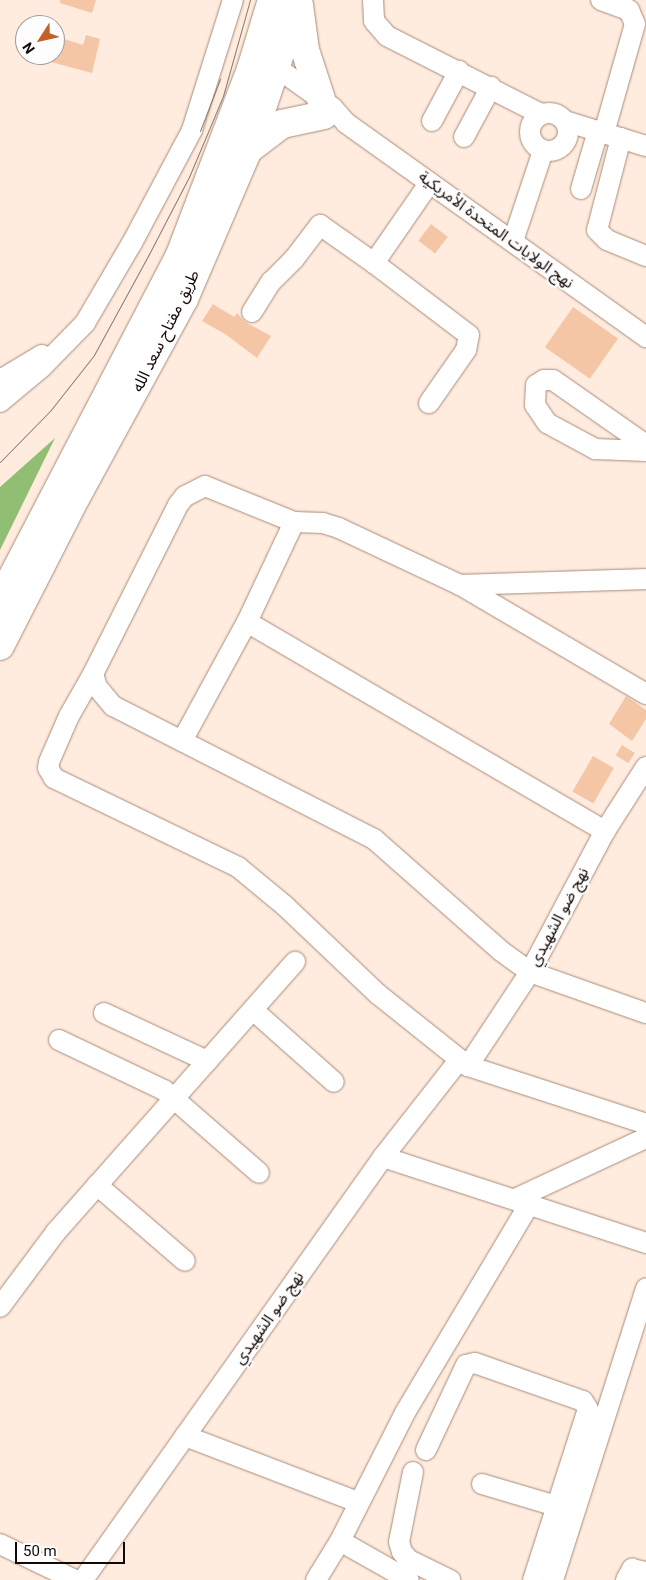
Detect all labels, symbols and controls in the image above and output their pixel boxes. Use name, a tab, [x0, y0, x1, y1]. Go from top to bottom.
north arrow	[15, 15, 65, 65]
text: N	[19, 39, 38, 57]
street label: نهج الولايات المتحدة الأمريكية	[415, 167, 577, 293]
street label: طريق مفتاح سعد الله	[128, 267, 204, 395]
street label: نهج ضو الشهيدي	[525, 864, 593, 970]
street label: نهج ضو الشهيدي	[230, 1268, 308, 1368]
scale bar	[18, 1532, 128, 1564]
text: 50 m	[23, 1542, 57, 1560]

